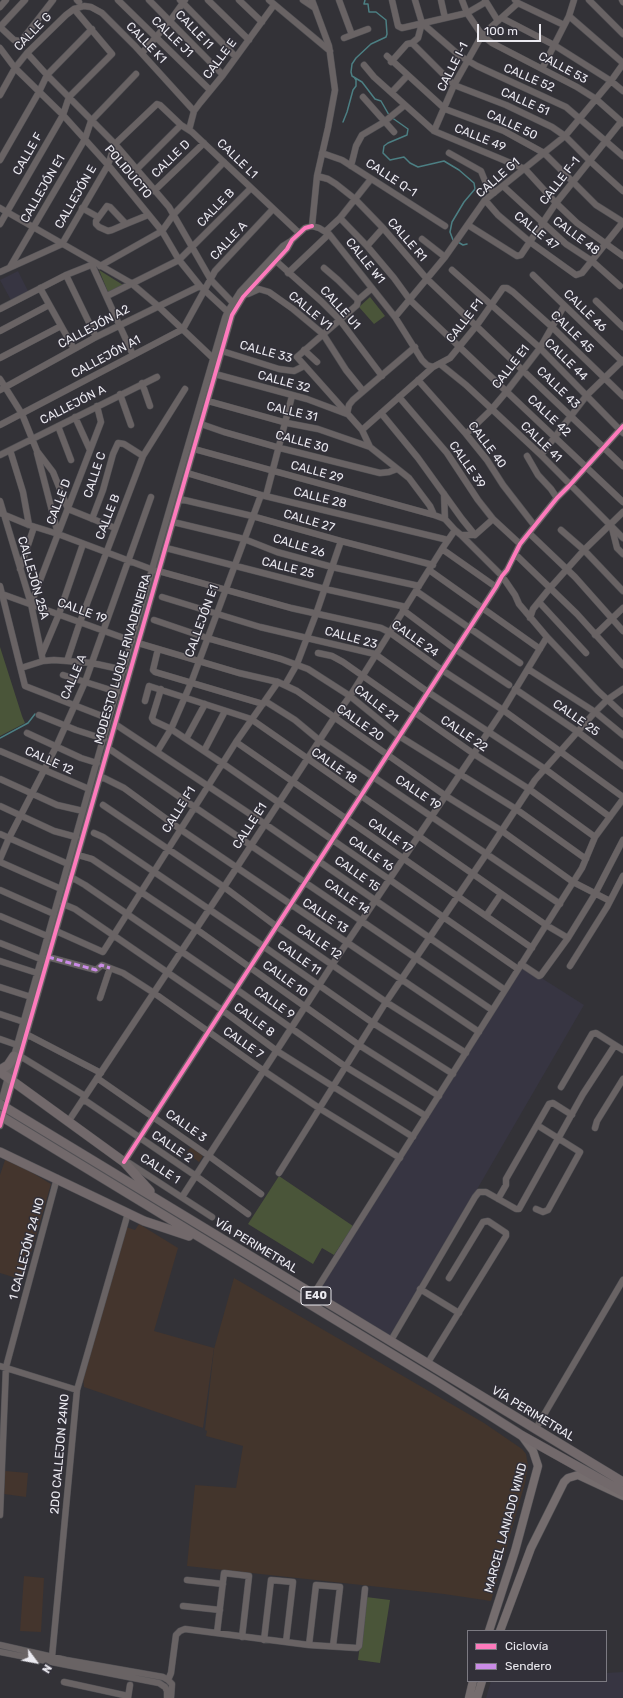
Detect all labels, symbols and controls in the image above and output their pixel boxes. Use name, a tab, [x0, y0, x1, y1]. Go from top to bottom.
street label: CALLE I1	[172, 8, 216, 52]
street label: CALLE G	[11, 10, 55, 54]
street label: CALLE J1	[148, 14, 196, 60]
scale bar	[479, 16, 543, 42]
street label: CALLE K1	[123, 19, 169, 67]
text: 100 m	[484, 24, 518, 38]
street label: CALLE E	[200, 36, 240, 82]
street label: CALLE I-1	[434, 40, 472, 94]
street label: CALLE 53	[536, 49, 590, 87]
street label: CALLE 52	[501, 61, 557, 95]
street label: CALLE 51	[498, 85, 552, 119]
street label: CALLE 50	[484, 107, 540, 143]
street label: CALLE 49	[452, 121, 508, 155]
street label: CALLE F	[10, 130, 46, 178]
street label: CALLE L1	[214, 136, 260, 182]
street label: CALLE D	[149, 137, 193, 181]
street label: POLIDUCTO	[101, 142, 155, 202]
street label: CALLEJÓN E1	[18, 152, 68, 226]
street label: CALLE F-1	[537, 154, 583, 208]
street label: CALLE G1	[473, 155, 523, 201]
street label: CALLE Q-1	[363, 156, 419, 200]
street label: CALLEJÓN E	[52, 163, 100, 231]
street label: CALLE B	[194, 186, 238, 230]
street label: CALLE 47	[511, 209, 561, 253]
street label: CALLE 48	[550, 214, 602, 258]
street label: CALLE R1	[384, 215, 430, 265]
street label: CALLE A	[207, 219, 251, 263]
street label: CALLE W1	[342, 235, 388, 287]
street label: CALLE U1	[317, 283, 363, 333]
street label: CALLE 46	[560, 287, 610, 335]
street label: CALLE V1	[285, 289, 335, 333]
street label: CALLE F1	[443, 296, 487, 346]
street label: CALLEJÓN A2	[56, 302, 132, 352]
street label: CALLE 45	[547, 308, 597, 356]
street label: CALLEJÓN A1	[69, 333, 143, 381]
street label: CALLE 44	[541, 336, 591, 384]
street label: CALLE 33	[238, 338, 294, 366]
street label: CALLE E1	[489, 342, 533, 392]
street label: CALLE 43	[533, 364, 583, 412]
street label: CALLE 32	[256, 368, 312, 396]
street label: CALLEJÓN A	[38, 382, 108, 428]
street label: CALLE 42	[524, 392, 574, 440]
street label: CALLE 31	[265, 399, 319, 425]
street label: CALLE 40	[465, 419, 509, 471]
street label: CALLE 41	[517, 419, 565, 465]
street label: CALLE 30	[274, 428, 330, 456]
street label: CALLE 39	[446, 439, 488, 491]
street label: CALLE C	[81, 450, 109, 500]
street label: CALLE 29	[289, 458, 345, 486]
street label: CALLE D	[44, 477, 74, 527]
street label: CALLE 28	[292, 484, 348, 512]
street label: CALLE B	[93, 492, 123, 542]
street label: CALLE 27	[282, 507, 336, 535]
street label: CALLE 26	[271, 531, 327, 561]
street label: CALLEJÓN 25A	[14, 535, 52, 621]
street label: CALLE 25	[260, 555, 316, 581]
street label: MODESTO LUQUE RIVADENEIRA	[92, 572, 154, 746]
street label: CALLEJÓN E1	[182, 583, 222, 659]
street label: CALLE 19	[55, 595, 109, 627]
street label: CALLE 24	[389, 618, 441, 660]
street label: CALLE 23	[323, 624, 379, 652]
street label: CALLE A	[58, 652, 90, 702]
street label: CALLE 21	[351, 682, 401, 726]
street label: CALLE 25	[550, 697, 602, 739]
street label: CALLE 20	[334, 702, 386, 744]
street label: CALLE 22	[438, 713, 490, 755]
street label: CALLE 12	[22, 744, 76, 778]
street label: CALLE 18	[308, 745, 360, 787]
street label: CALLE 19	[392, 773, 444, 813]
street label: CALLE F1	[159, 784, 199, 836]
street label: CALLE E1	[230, 800, 270, 852]
street label: CALLE 17	[365, 815, 415, 857]
street label: CALLE 16	[346, 833, 396, 875]
street label: CALLE 15	[332, 853, 382, 895]
street label: CALLE 14	[321, 876, 373, 918]
street label: CALLE 13	[299, 895, 351, 937]
street label: CALLE 12	[294, 921, 344, 963]
street label: CALLE 11	[274, 938, 324, 978]
street label: CALLE 10	[260, 958, 310, 1000]
street label: CALLE 9	[251, 983, 297, 1023]
street label: CALLE 8	[231, 1000, 277, 1040]
street label: CALLE 7	[220, 1024, 266, 1062]
street label: CALLE 3	[163, 1107, 209, 1145]
street label: CALLE 2	[149, 1128, 195, 1166]
street label: CALLE 1	[137, 1151, 183, 1187]
street label: 1 CALLEJÓN 24 NO	[6, 1196, 48, 1302]
street label: VÍA PERIMETRAL	[212, 1215, 300, 1277]
road number: E40	[301, 1287, 331, 1305]
street label: VÍA PERIMETRAL	[489, 1383, 577, 1445]
street label: 2DO CALLEJON 24NO	[48, 1393, 72, 1515]
street label: MARCEL LANIADO WIND	[482, 1462, 530, 1594]
legend	[467, 1630, 607, 1682]
text: Ciclovía	[505, 1639, 548, 1653]
north arrow	[16, 1642, 56, 1682]
text: Sendero	[505, 1659, 552, 1673]
text: N	[39, 1662, 54, 1675]

